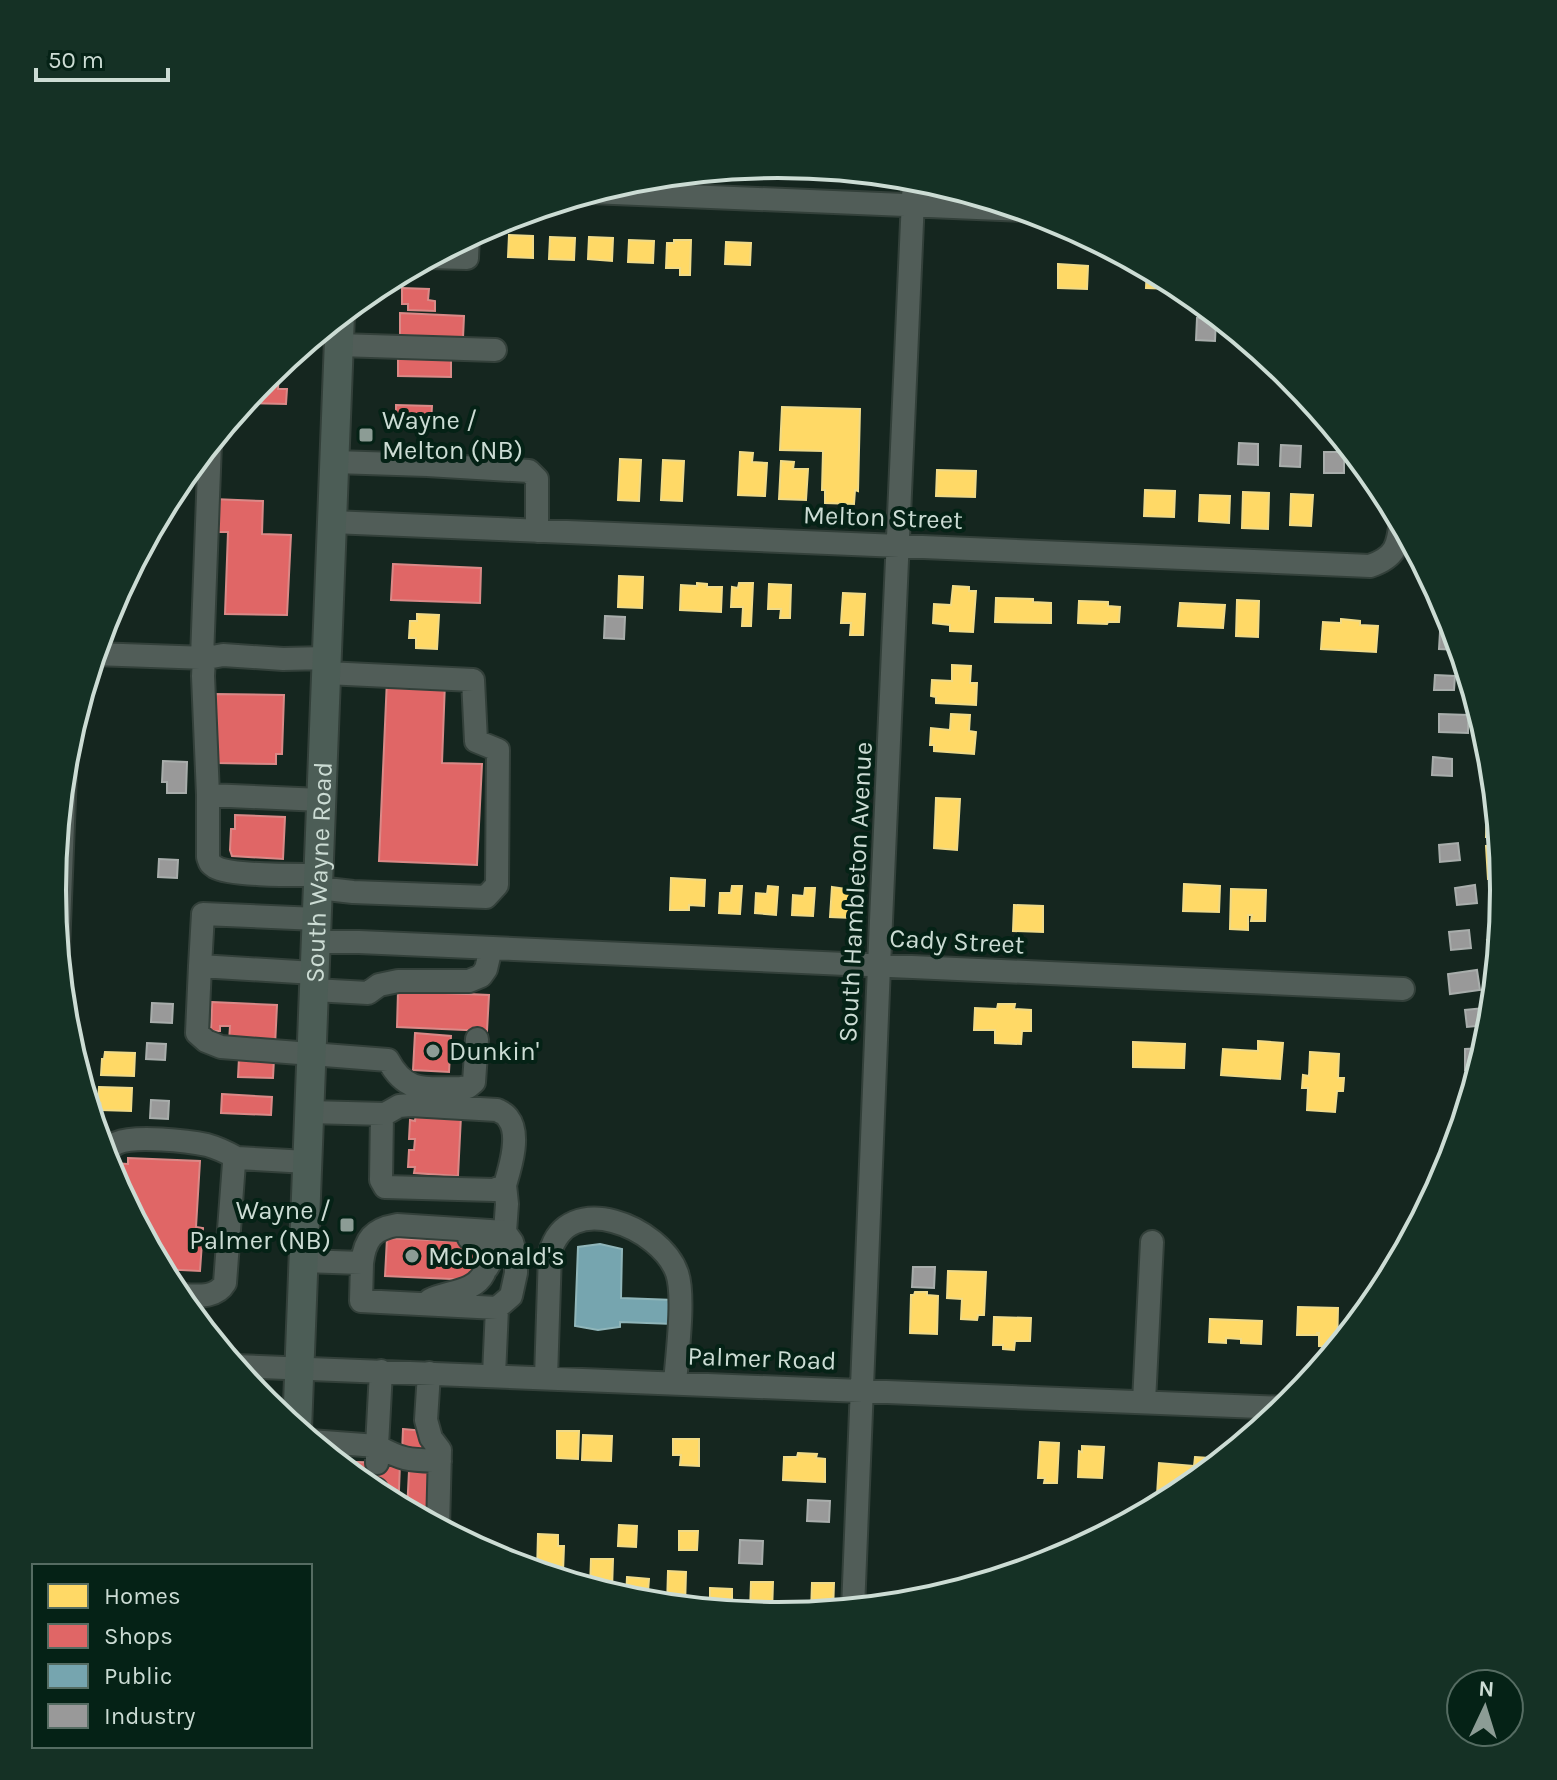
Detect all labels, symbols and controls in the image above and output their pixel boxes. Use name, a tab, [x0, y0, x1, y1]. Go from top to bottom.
scale bar	[36, 32, 168, 82]
text: 50 m	[48, 46, 104, 74]
place label: Wayne / Melton (NB)	[382, 405, 523, 466]
marker: Wayne / Melton (NB)	[357, 426, 375, 444]
street label: Melton Street	[803, 499, 964, 536]
street label: South Hambleton Avenue	[832, 741, 879, 1043]
street label: South Wayne Road	[299, 761, 339, 984]
street label: Cady Street	[889, 922, 1026, 961]
place label: Dunkin'	[449, 1036, 539, 1067]
marker: Dunkin'	[424, 1042, 442, 1060]
place label: Wayne / Palmer (NB)	[189, 1195, 331, 1256]
marker: Wayne / Palmer (NB)	[338, 1216, 356, 1234]
place label: McDonald's	[428, 1241, 565, 1272]
marker: McDonald's	[403, 1247, 421, 1265]
street label: Palmer Road	[687, 1340, 837, 1377]
legend	[32, 1564, 312, 1748]
text: Homes	[104, 1582, 181, 1610]
text: Shops	[104, 1622, 173, 1650]
text: Public	[104, 1662, 172, 1690]
north arrow	[1445, 1668, 1525, 1748]
text: N	[1478, 1676, 1495, 1703]
text: Industry	[104, 1702, 195, 1730]

